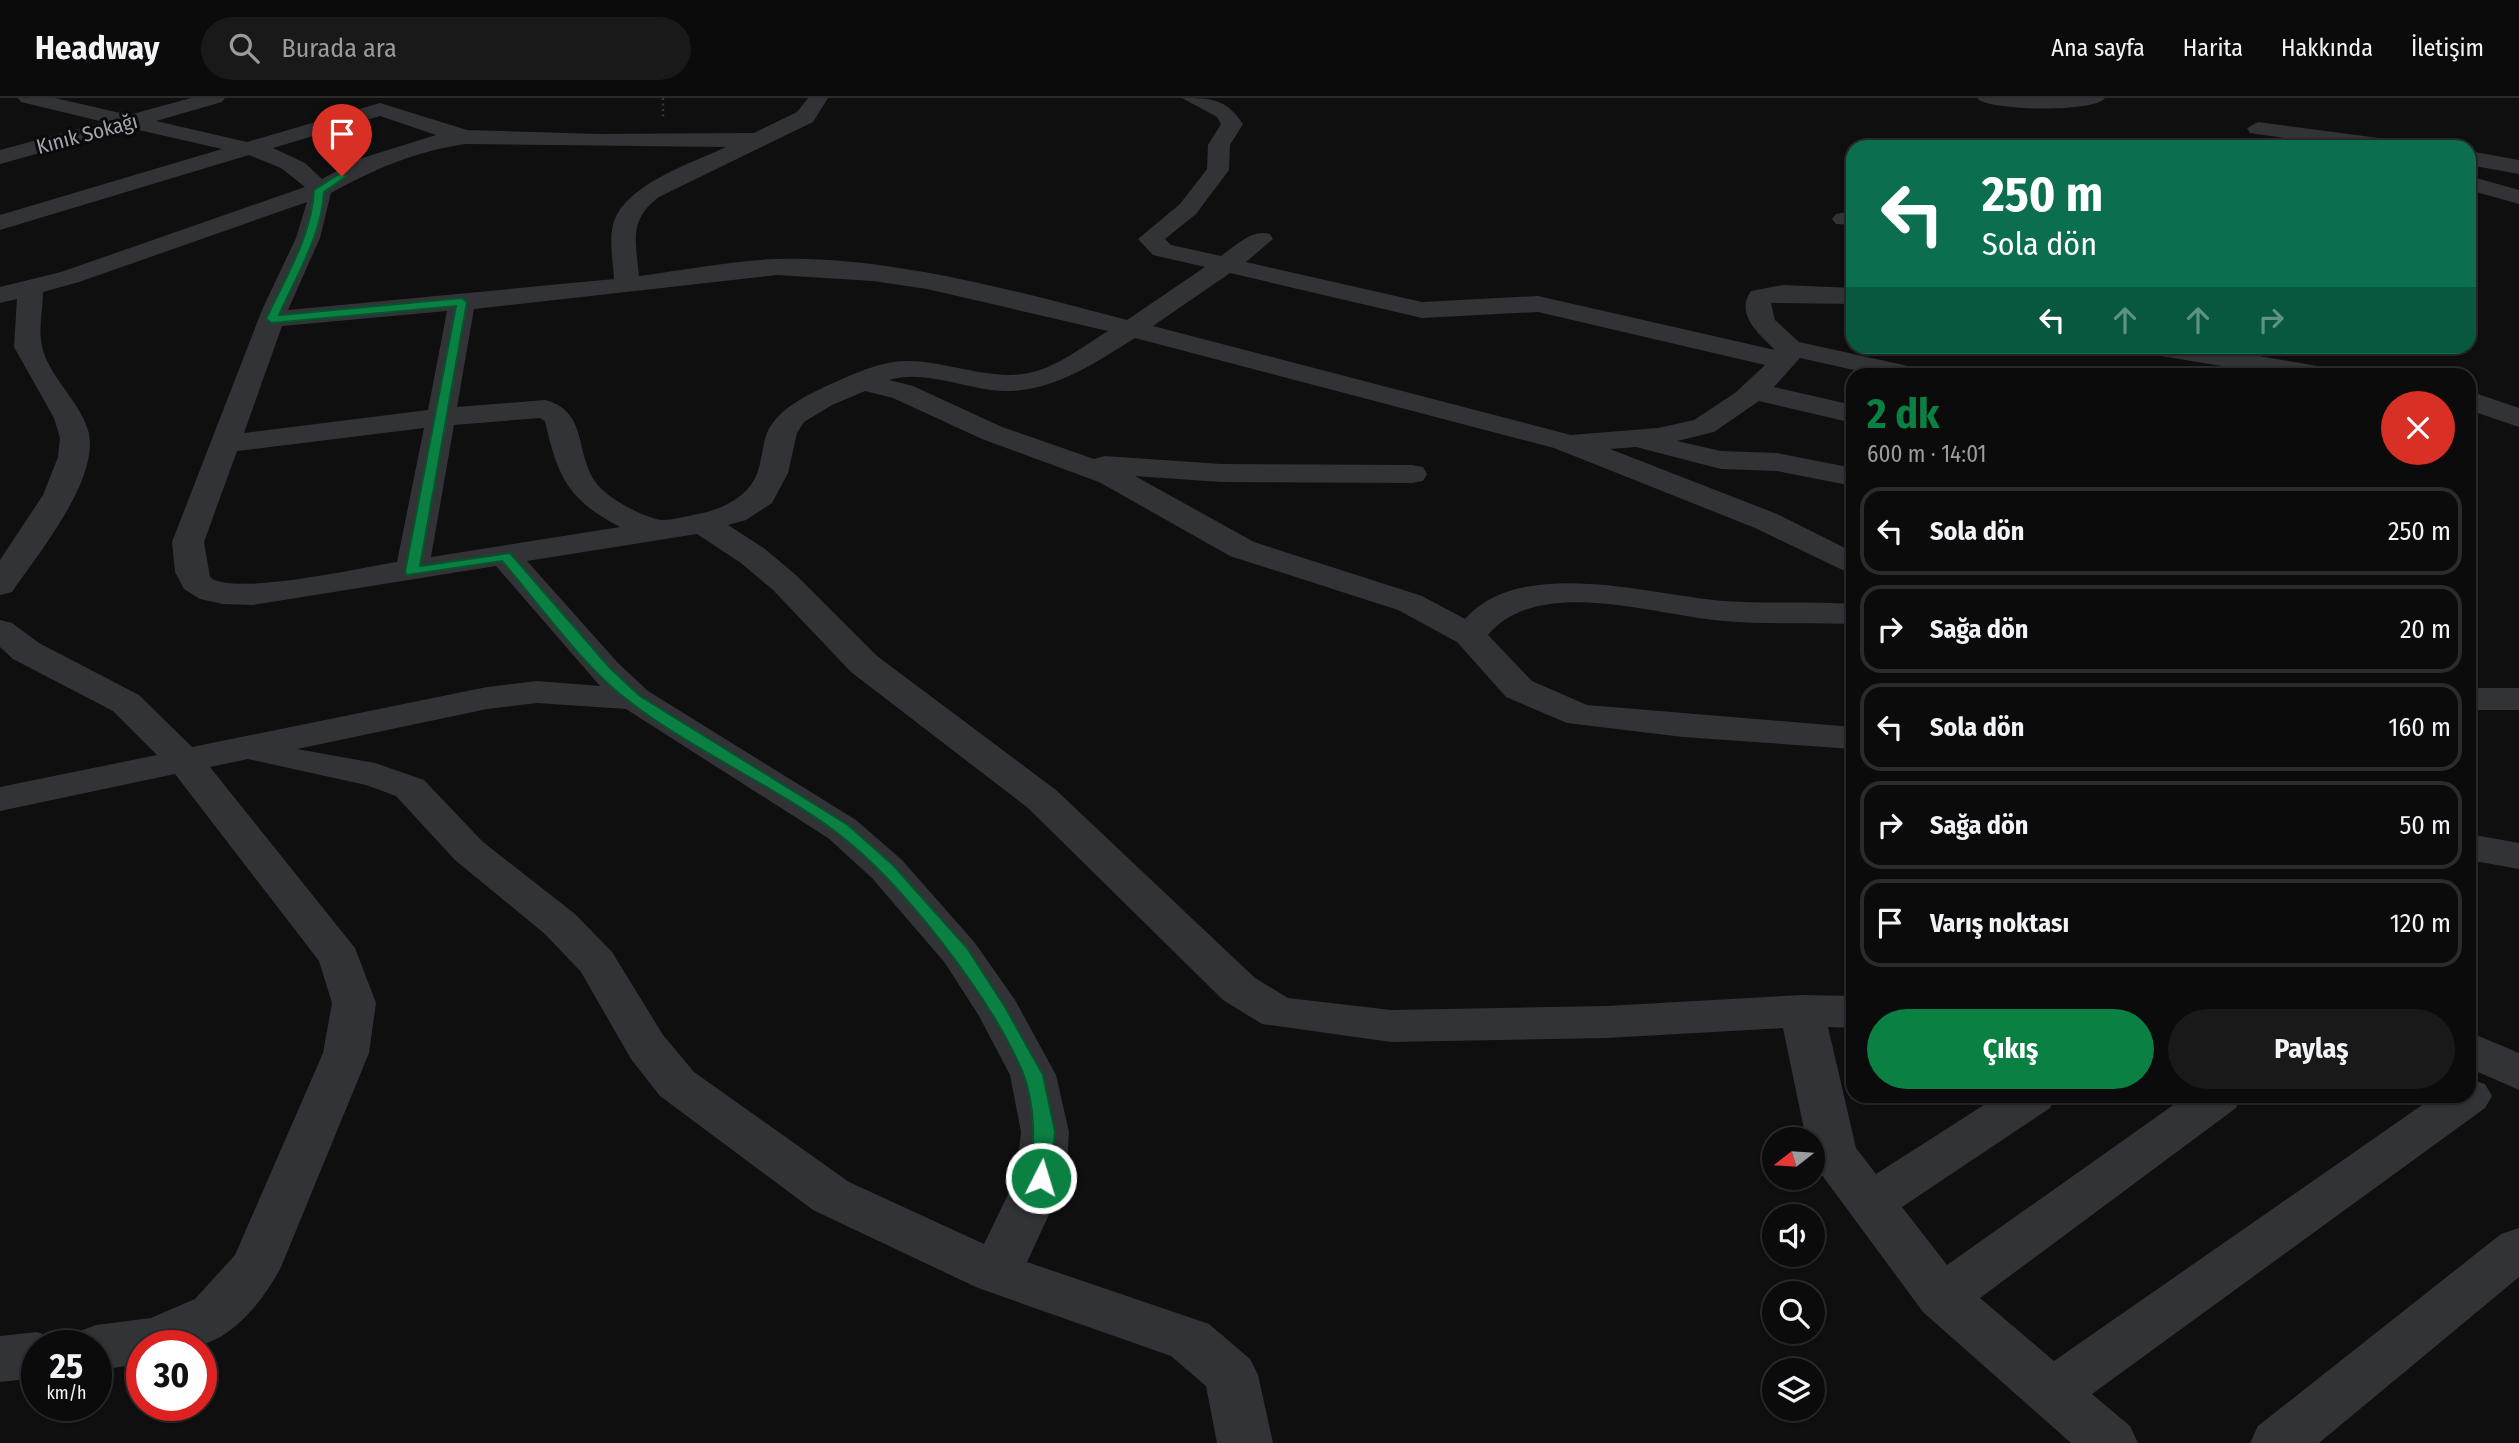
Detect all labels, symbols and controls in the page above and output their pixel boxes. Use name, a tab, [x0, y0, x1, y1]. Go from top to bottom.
search box	[201, 17, 691, 80]
text: Headway	[35, 28, 159, 68]
icon: search	[225, 29, 263, 67]
text: Burada ara	[281, 33, 397, 64]
text: Ana sayfa	[2051, 34, 2145, 62]
text: Harita	[2183, 34, 2243, 62]
text: Hakkında	[2281, 34, 2373, 62]
text: İletişim	[2411, 34, 2484, 62]
pin	[312, 104, 372, 176]
street label: Kınık Sokağı	[34, 108, 140, 160]
icon: arrive	[323, 115, 361, 153]
text: 250 m	[1982, 165, 2103, 224]
icon: left	[1867, 168, 1958, 259]
text: Sola dön	[1982, 225, 2097, 263]
icon: left	[2033, 301, 2071, 339]
icon: ahead	[2106, 301, 2144, 339]
icon: ahead	[2179, 301, 2217, 339]
icon: right	[2252, 301, 2290, 339]
text: 2 dk	[1867, 389, 1939, 439]
button: close	[2381, 391, 2455, 465]
text: 600 m · 14:01	[1867, 440, 1987, 468]
icon: left	[1871, 512, 1909, 550]
text: Sola dön	[1930, 516, 2024, 547]
text: 250 m	[2388, 516, 2451, 547]
icon: right	[1871, 610, 1909, 648]
text: Sağa dön	[1930, 614, 2029, 645]
text: 20 m	[2400, 614, 2451, 645]
icon: left	[1871, 708, 1909, 746]
text: Sola dön	[1930, 712, 2024, 743]
text: 160 m	[2388, 712, 2451, 743]
icon: right	[1871, 806, 1909, 844]
text: Sağa dön	[1930, 810, 2029, 841]
text: 50 m	[2399, 810, 2451, 841]
icon: arrive	[1871, 904, 1909, 942]
text: Varış noktası	[1930, 908, 2069, 939]
text: 120 m	[2390, 908, 2451, 939]
button: Çıkış	[1867, 1009, 2154, 1089]
button: Paylaş	[2168, 1009, 2455, 1089]
north arrow	[1762, 1127, 1825, 1190]
map controls	[1762, 1127, 1825, 1421]
position arrow	[1004, 1141, 1078, 1215]
button: sound	[1762, 1204, 1825, 1267]
button: search	[1762, 1281, 1825, 1344]
speed limit sign: 30	[126, 1330, 217, 1421]
text: 25	[50, 1345, 83, 1387]
button: layers	[1762, 1358, 1825, 1421]
text: km/h	[46, 1382, 87, 1404]

